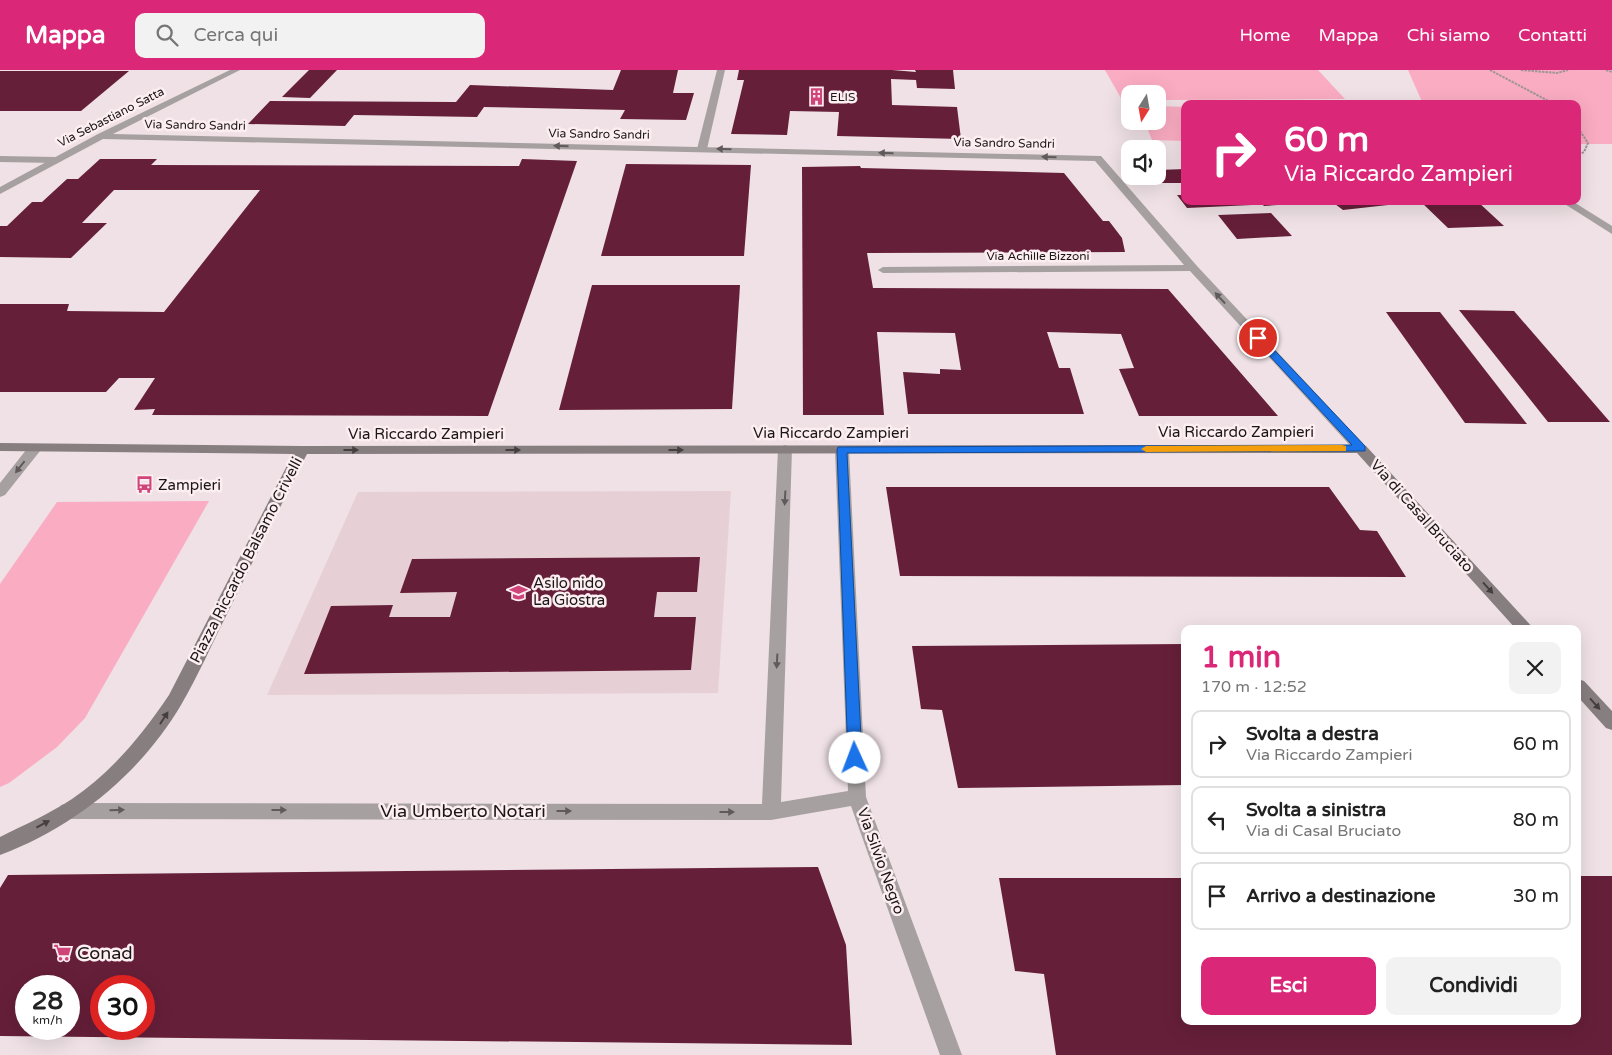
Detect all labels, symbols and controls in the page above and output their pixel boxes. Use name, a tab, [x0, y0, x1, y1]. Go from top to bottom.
search box	[135, 13, 485, 58]
text: Mappa	[25, 21, 105, 50]
icon: search	[153, 21, 181, 49]
text: Cerca qui	[193, 24, 278, 46]
text: Home	[1239, 24, 1290, 46]
text: Mappa	[1318, 24, 1379, 46]
text: Chi siamo	[1407, 24, 1490, 46]
text: Contatti	[1518, 24, 1587, 46]
street label: Via Sebastiano Satta	[56, 84, 166, 150]
north arrow	[1121, 85, 1166, 130]
map controls	[1121, 85, 1166, 185]
building icon: ELIS	[806, 87, 826, 107]
place label: ELIS	[830, 90, 855, 104]
street label: Via Sandro Sandri	[144, 117, 246, 133]
text: 60 m	[1284, 119, 1369, 161]
icon: right	[1201, 120, 1266, 185]
street label: Via Sandro Sandri	[548, 126, 650, 142]
street label: Via Sandro Sandri	[953, 135, 1055, 151]
button: sound	[1121, 140, 1166, 185]
one-way arrow	[553, 142, 569, 150]
one-way arrow	[716, 145, 732, 153]
one-way arrow	[878, 149, 894, 157]
one-way arrow	[1041, 153, 1057, 161]
text: Via Riccardo Zampieri	[1284, 161, 1513, 187]
street label: Via Achille Bizzoni	[986, 249, 1090, 263]
one-way arrow	[1215, 291, 1226, 304]
pin	[1237, 317, 1279, 359]
icon: arrive	[1244, 324, 1272, 352]
street label: Via Riccardo Zampieri	[1158, 423, 1314, 441]
street label: Via Riccardo Zampieri	[753, 424, 909, 442]
street label: Via Riccardo Zampieri	[348, 425, 504, 443]
one-way arrow	[343, 446, 359, 454]
one-way arrow	[505, 446, 521, 454]
one-way arrow	[668, 446, 684, 454]
street label: Piazza Riccardo Balsamo Crivelli	[186, 454, 306, 666]
street label: Via di Casal Bruciato	[1367, 456, 1477, 576]
one-way arrow	[15, 460, 26, 473]
bus stop icon: Zampieri	[134, 475, 154, 495]
place label: Zampieri	[158, 476, 221, 494]
one-way arrow	[780, 490, 788, 506]
place label: Asilo nido La Giostra	[533, 574, 605, 609]
one-way arrow	[1482, 581, 1494, 593]
school or university icon: Asilo nido La Giostra	[509, 582, 529, 602]
text: 1 min	[1201, 639, 1281, 676]
button: close	[1509, 642, 1561, 694]
one-way arrow	[773, 653, 781, 669]
text: 170 m · 12:52	[1201, 677, 1307, 697]
one-way arrow	[1589, 698, 1601, 710]
one-way arrow	[159, 711, 168, 724]
text: Svolta a destra	[1246, 723, 1379, 745]
icon: right	[1203, 730, 1231, 758]
position arrow	[828, 731, 880, 783]
text: 60 m	[1513, 733, 1559, 755]
text: Via Riccardo Zampieri	[1246, 745, 1412, 765]
text: Svolta a sinistra	[1246, 799, 1386, 821]
street label: Via Umberto Notari	[380, 800, 546, 822]
street label: Via Silvio Negro	[853, 805, 909, 917]
one-way arrow	[109, 806, 125, 814]
one-way arrow	[271, 806, 287, 814]
icon: left	[1203, 806, 1231, 834]
one-way arrow	[556, 807, 572, 815]
one-way arrow	[719, 808, 735, 816]
text: 80 m	[1513, 809, 1559, 831]
one-way arrow	[36, 820, 51, 828]
text: Via di Casal Bruciato	[1246, 821, 1401, 841]
icon: arrive	[1203, 882, 1231, 910]
text: Arrivo a destinazione	[1246, 885, 1436, 907]
text: 30 m	[1513, 885, 1559, 907]
place label: Conad	[77, 942, 133, 964]
supermarket icon: Conad	[53, 943, 73, 963]
button: Esci	[1201, 957, 1376, 1015]
button: Condividi	[1386, 957, 1561, 1015]
speed limit sign: 30	[90, 975, 155, 1040]
text: 28	[32, 986, 63, 1016]
text: km/h	[32, 1013, 63, 1027]

